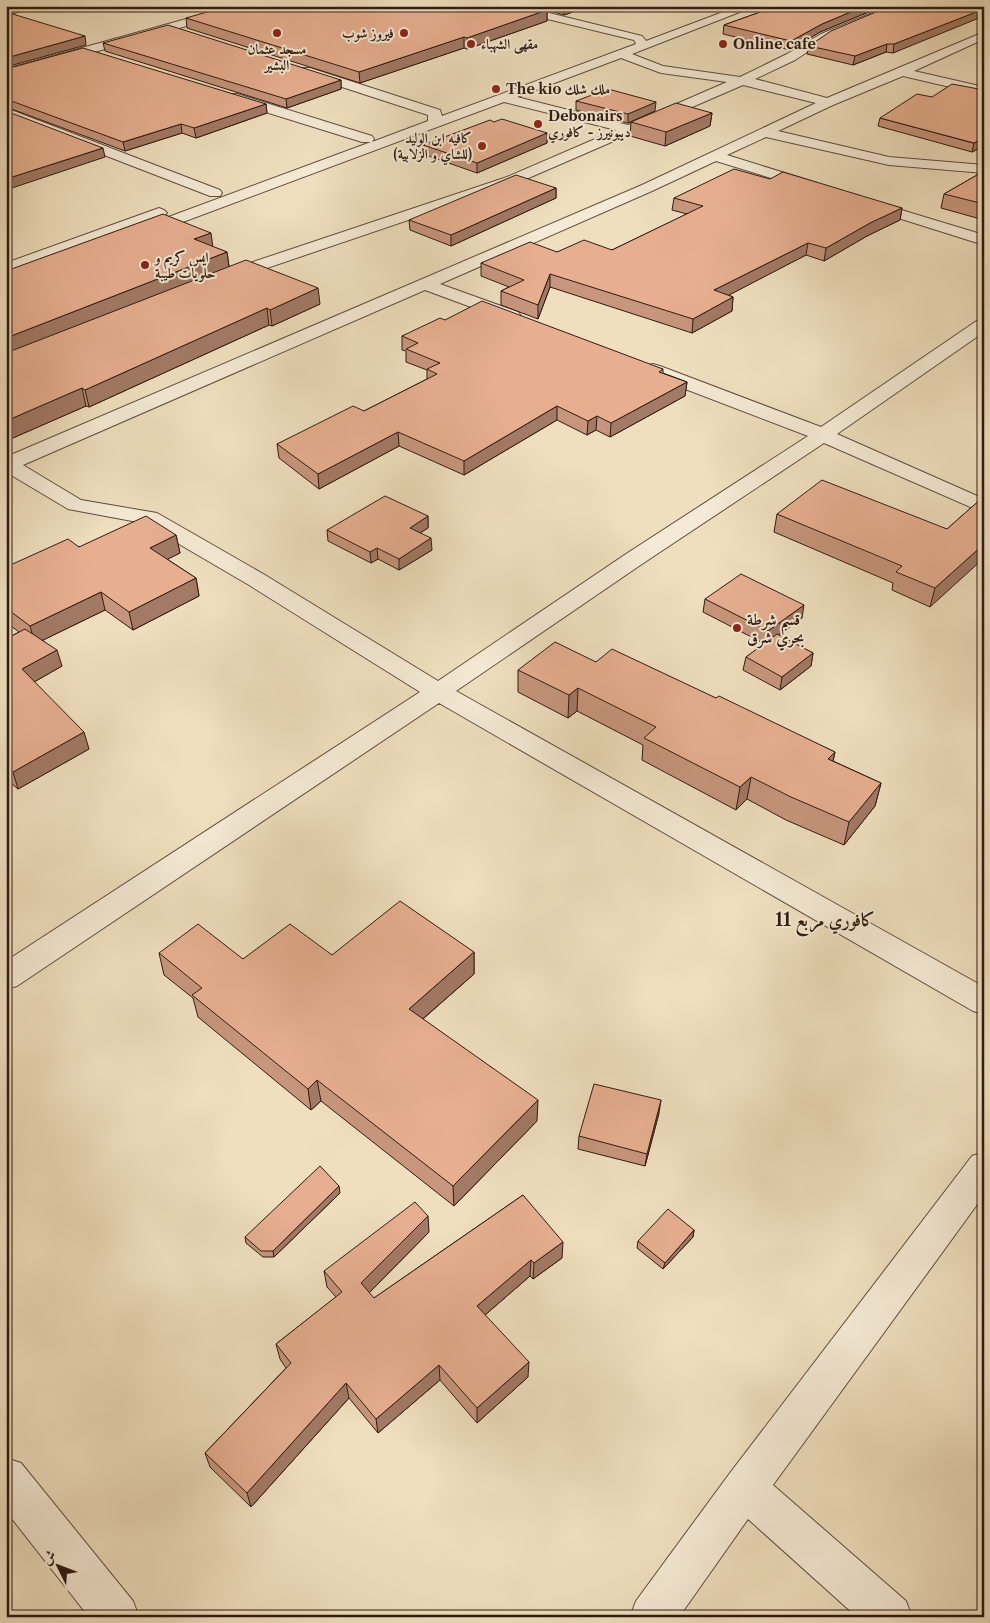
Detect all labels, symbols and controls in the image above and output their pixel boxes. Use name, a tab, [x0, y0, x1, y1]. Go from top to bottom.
place label: فيروز شوب	[342, 24, 394, 42]
marker: مسجد عثمان البشير	[271, 27, 283, 39]
marker: فيروز شوب	[398, 27, 410, 39]
place label: مقهى الشهباء	[481, 35, 538, 54]
place label: Online cafe	[733, 35, 816, 53]
marker: مقهى الشهباء	[465, 38, 477, 50]
marker: Online cafe	[717, 38, 729, 50]
place label: مسجد عثمان البشير	[248, 40, 306, 74]
place label: The kio ملك شلك	[506, 80, 610, 98]
marker: The kio ملك شلك	[490, 83, 502, 95]
place label: Debonairs ديبونيرز - كافوري	[548, 107, 631, 144]
marker: Debonairs ديبونيرز - كافوري	[532, 118, 544, 130]
place label: كافيه ابن الوليد (للشاي و الزلابية)	[393, 129, 472, 166]
marker: كافيه ابن الوليد (للشاي و الزلابية)	[476, 140, 488, 152]
place label: ايس كريم و حلويات طيبة	[153, 248, 216, 283]
marker: ايس كريم و حلويات طيبة	[139, 259, 151, 271]
place label: قسم شرطة بحري شرق	[747, 609, 804, 651]
marker: قسم شرطة بحري شرق	[731, 622, 743, 634]
district label: كافوري مربع 11	[775, 909, 875, 937]
north arrow	[32, 1540, 82, 1590]
text: ش	[37, 1546, 60, 1568]

